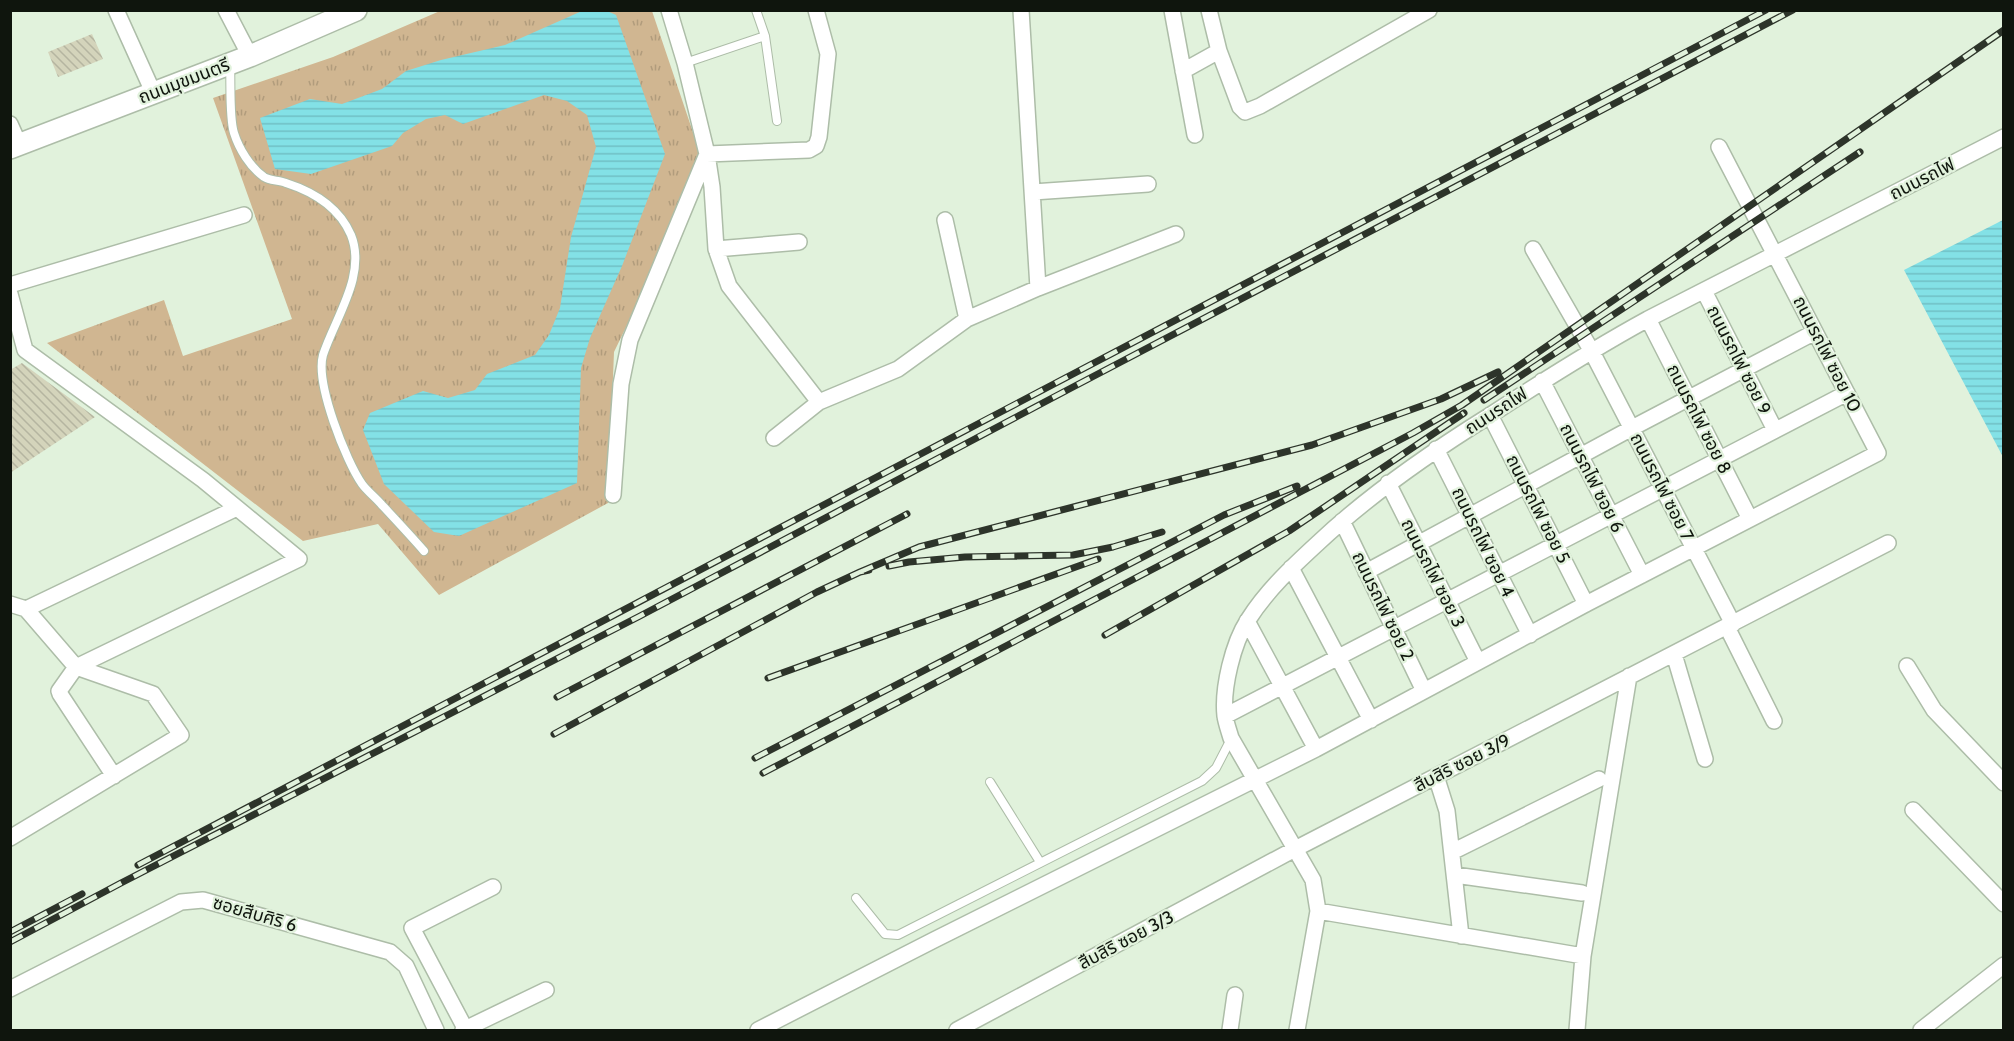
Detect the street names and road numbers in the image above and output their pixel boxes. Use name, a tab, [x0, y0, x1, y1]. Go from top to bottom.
street label: ถนนมุขมนตรี	[135, 53, 233, 108]
street label: ถนนรถไฟ	[1886, 153, 1958, 205]
street label: ถนนรถไฟ ซอย 10	[1788, 292, 1866, 416]
street label: ถนนรถไฟ ซอย 9	[1702, 302, 1776, 418]
street label: ถนนรถไฟ ซอย 8	[1662, 361, 1736, 477]
street label: ถนนรถไฟ	[1461, 383, 1531, 439]
street label: ถนนรถไฟ ซอย 6	[1555, 420, 1629, 536]
street label: ถนนรถไฟ ซอย 7	[1625, 429, 1699, 545]
street label: ถนนรถไฟ ซอย 5	[1501, 451, 1575, 567]
street label: ถนนรถไฟ ซอย 4	[1447, 483, 1519, 601]
street label: ถนนรถไฟ ซอย 3	[1396, 515, 1470, 631]
street label: ถนนรถไฟ ซอย 2	[1347, 548, 1419, 664]
street label: สืบสิริ ซอย 3/9	[1410, 729, 1514, 797]
street label: ซอยสืบศิริ 6	[210, 891, 300, 937]
street label: สืบสิริ ซอย 3/3	[1075, 906, 1177, 974]

